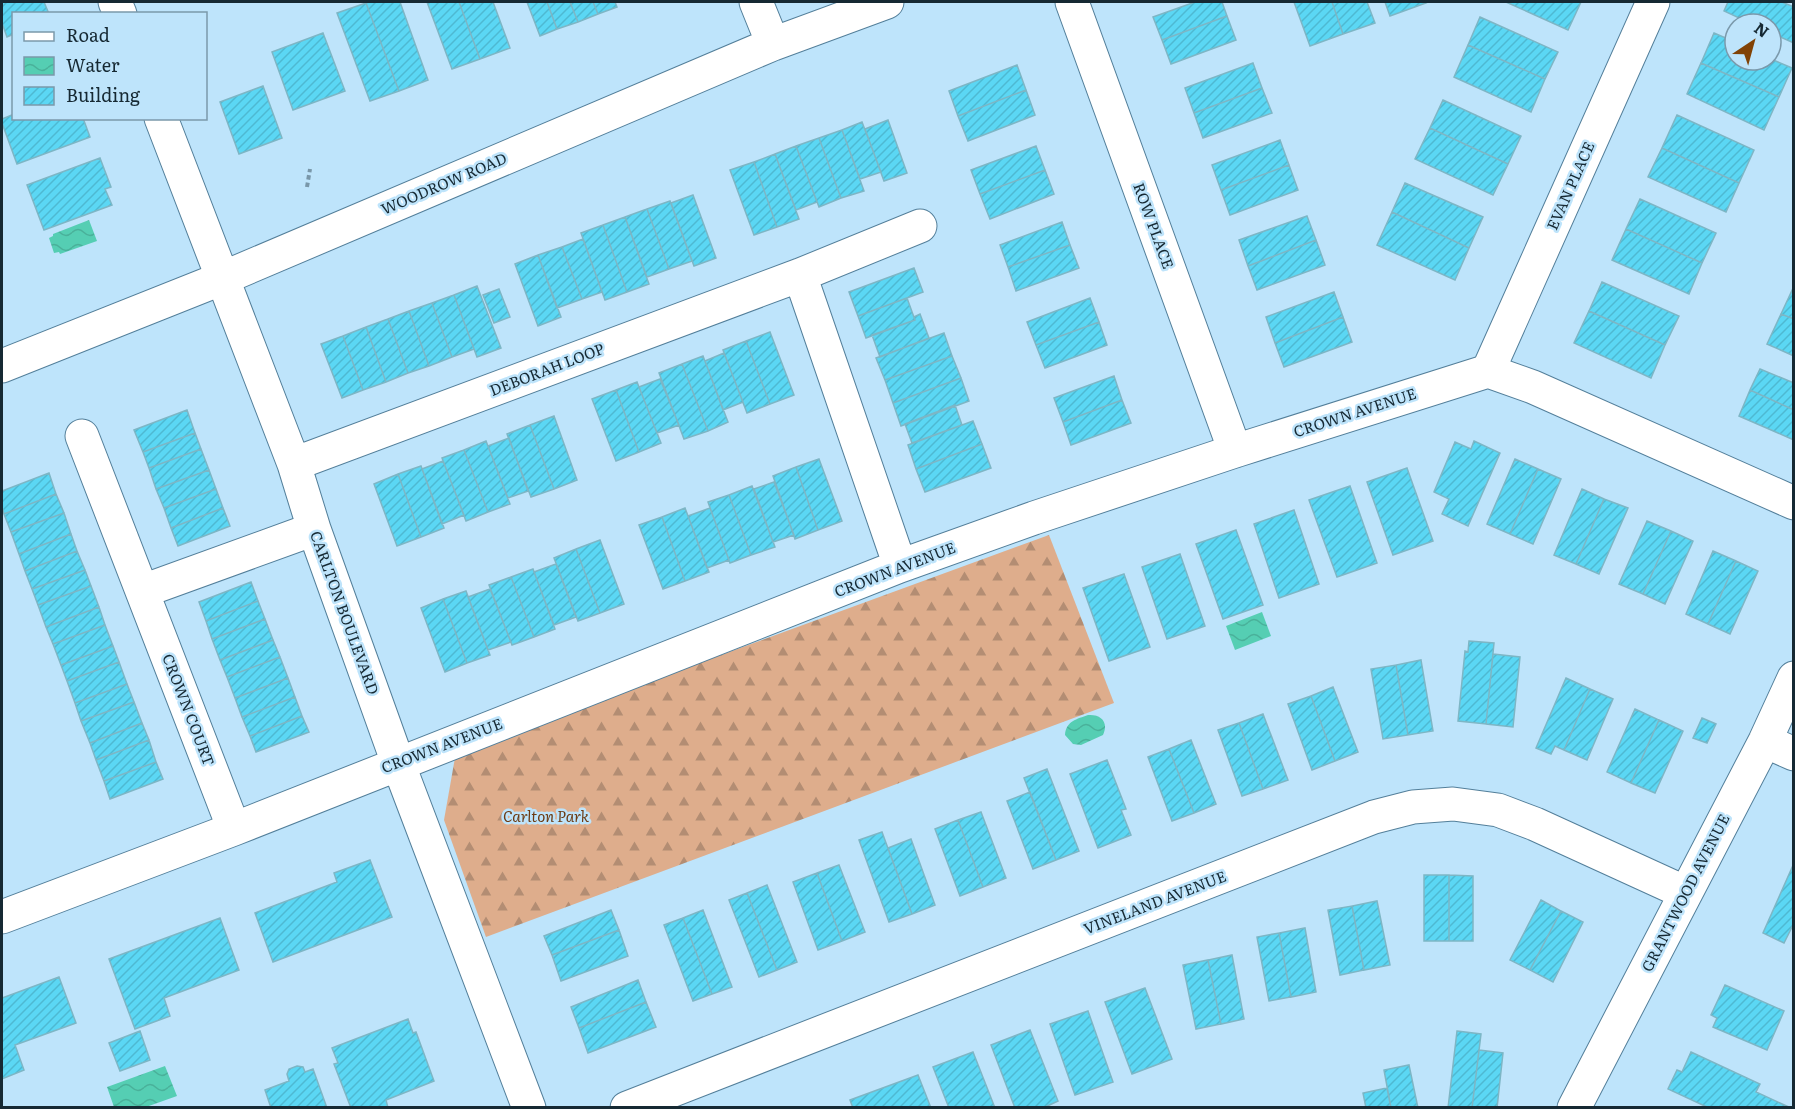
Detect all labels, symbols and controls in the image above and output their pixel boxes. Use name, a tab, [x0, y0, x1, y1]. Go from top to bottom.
legend	[12, 12, 207, 120]
north arrow	[1723, 12, 1783, 72]
text: N	[1750, 15, 1775, 43]
text: Road	[66, 21, 110, 48]
text: Water	[66, 51, 120, 78]
text: Building	[66, 81, 141, 108]
street label: EVAN PLACE	[1540, 138, 1599, 233]
street label: WOODROW ROAD	[377, 146, 510, 220]
street label: ROW PLACE	[1128, 179, 1181, 272]
street label: DEBORAH LOOP	[486, 336, 607, 401]
street label: CROWN AVENUE	[1290, 381, 1419, 442]
street label: CARLTON BOULEVARD	[305, 527, 386, 698]
street label: CROWN AVENUE	[831, 535, 958, 602]
street label: CROWN COURT	[157, 650, 221, 769]
street label: CROWN AVENUE	[378, 711, 505, 778]
park label: Carlton Park	[503, 804, 590, 827]
street label: GRANTWOOD AVENUE	[1635, 809, 1734, 975]
street label: VINELAND AVENUE	[1080, 864, 1229, 939]

